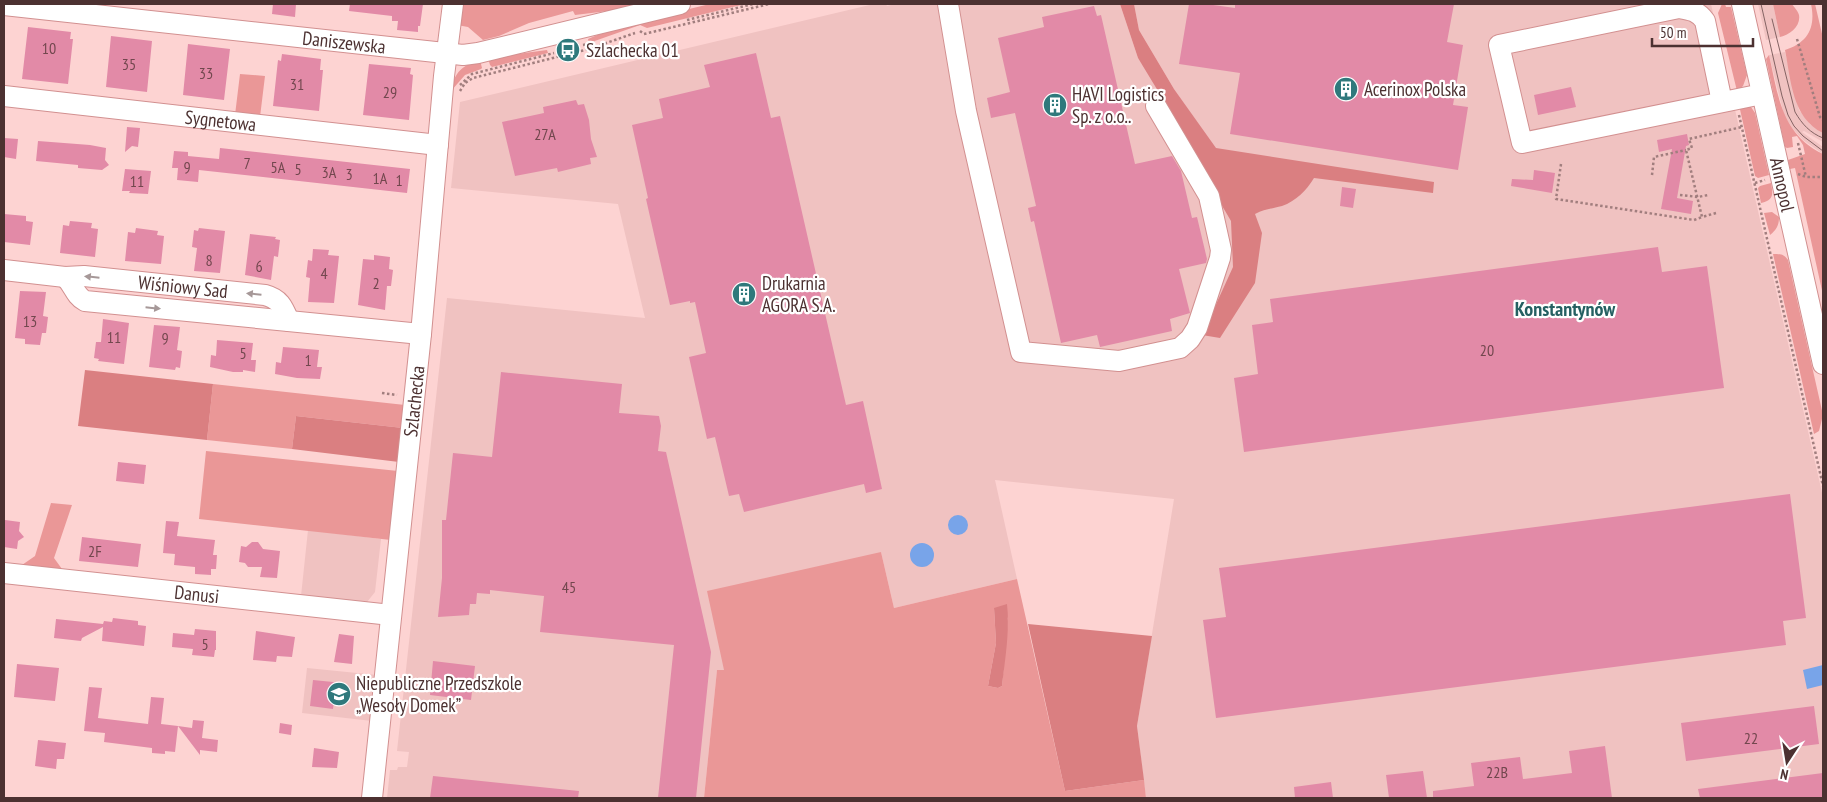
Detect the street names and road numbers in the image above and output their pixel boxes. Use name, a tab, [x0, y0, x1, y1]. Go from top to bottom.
street label: Daniszewska	[301, 26, 387, 58]
street label: Sygnetowa	[184, 105, 258, 136]
street label: Annopol	[1765, 155, 1800, 214]
street label: Wiśniowy Sad	[137, 270, 229, 303]
street label: Szlachecka	[398, 364, 430, 438]
street label: Danusi	[173, 580, 220, 608]

